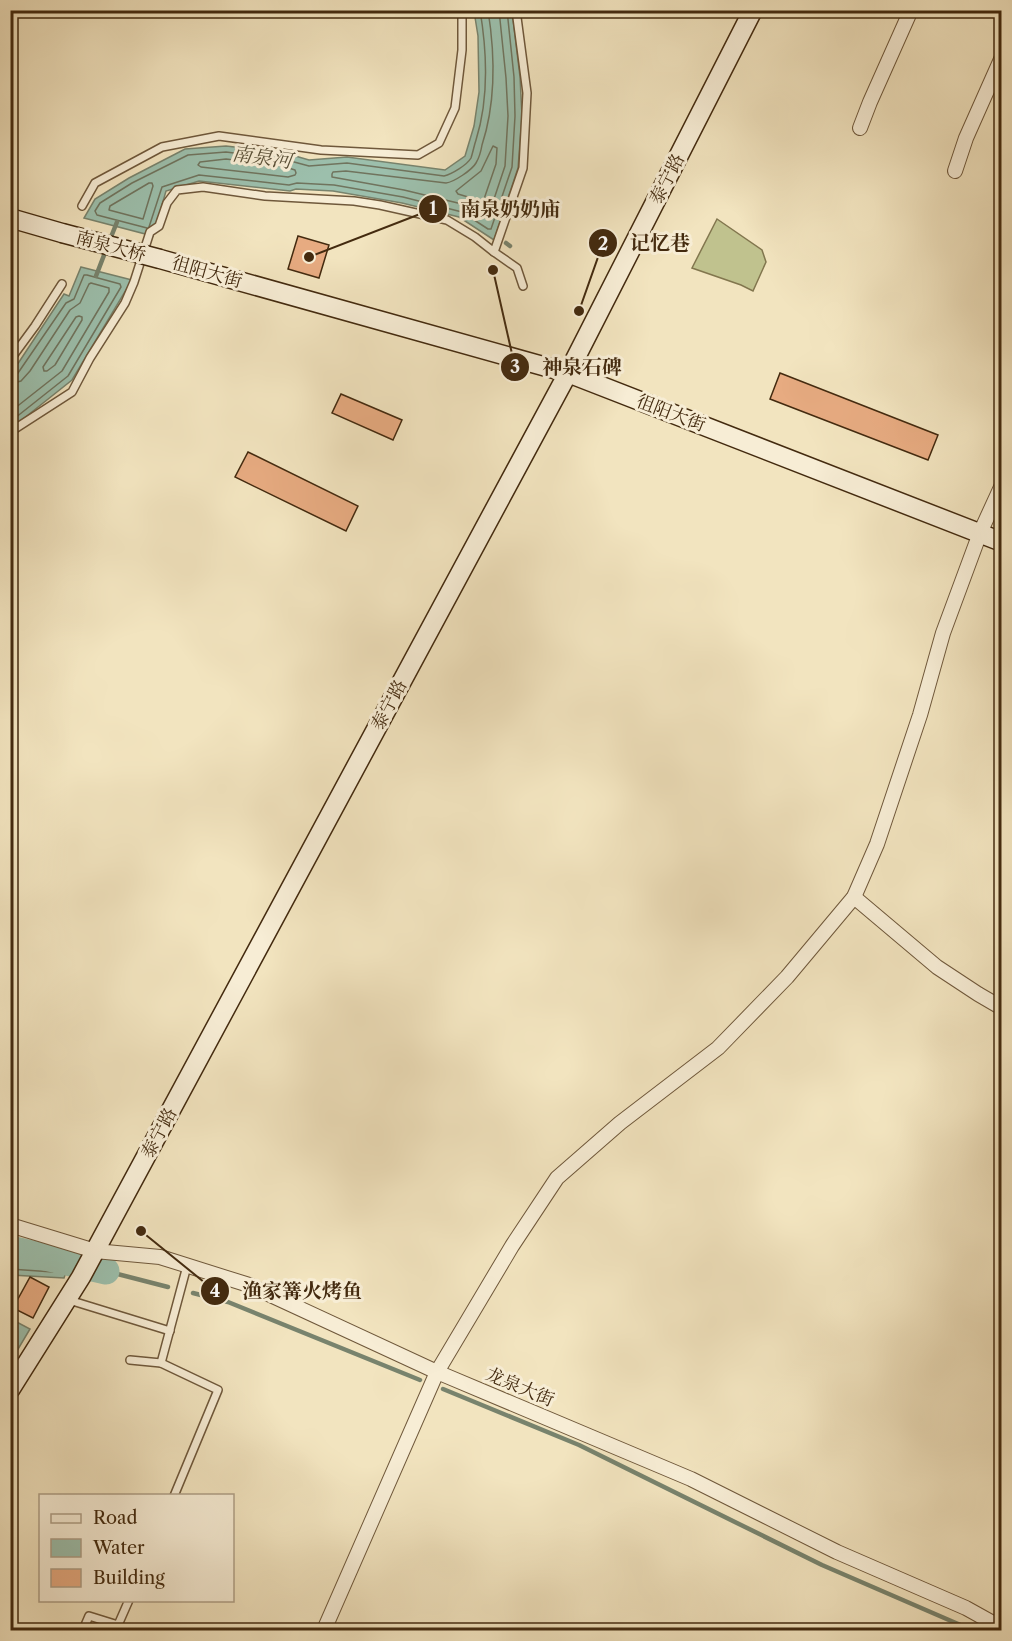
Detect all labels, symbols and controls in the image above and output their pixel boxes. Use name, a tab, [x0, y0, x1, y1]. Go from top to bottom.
water label: 南泉河	[231, 141, 296, 173]
street label: 泰宁路	[645, 150, 689, 208]
callout: 南泉奶奶庙	[418, 190, 572, 228]
text: 南泉奶奶庙	[460, 197, 560, 221]
text: 1	[429, 198, 437, 220]
callout: 记忆巷	[588, 224, 702, 262]
street label: 南泉大桥	[73, 226, 149, 266]
text: 记忆巷	[630, 231, 690, 255]
text: 2	[598, 233, 608, 255]
street label: 徂阳大街	[169, 252, 245, 292]
callout: 神泉石碑	[500, 348, 634, 386]
text: 神泉石碑	[542, 355, 622, 379]
text: 3	[510, 356, 520, 378]
street label: 徂阳大街	[633, 390, 709, 436]
street label: 泰宁路	[367, 676, 411, 734]
street label: 泰宁路	[137, 1104, 181, 1162]
callout: 渔家篝火烤鱼	[200, 1272, 374, 1310]
text: 渔家篝火烤鱼	[242, 1279, 362, 1303]
text: 4	[210, 1280, 220, 1302]
street label: 龙泉大街	[483, 1363, 557, 1411]
legend	[39, 1494, 234, 1602]
text: Road	[93, 1507, 138, 1529]
text: Water	[92, 1537, 145, 1559]
text: Building	[93, 1567, 165, 1589]

